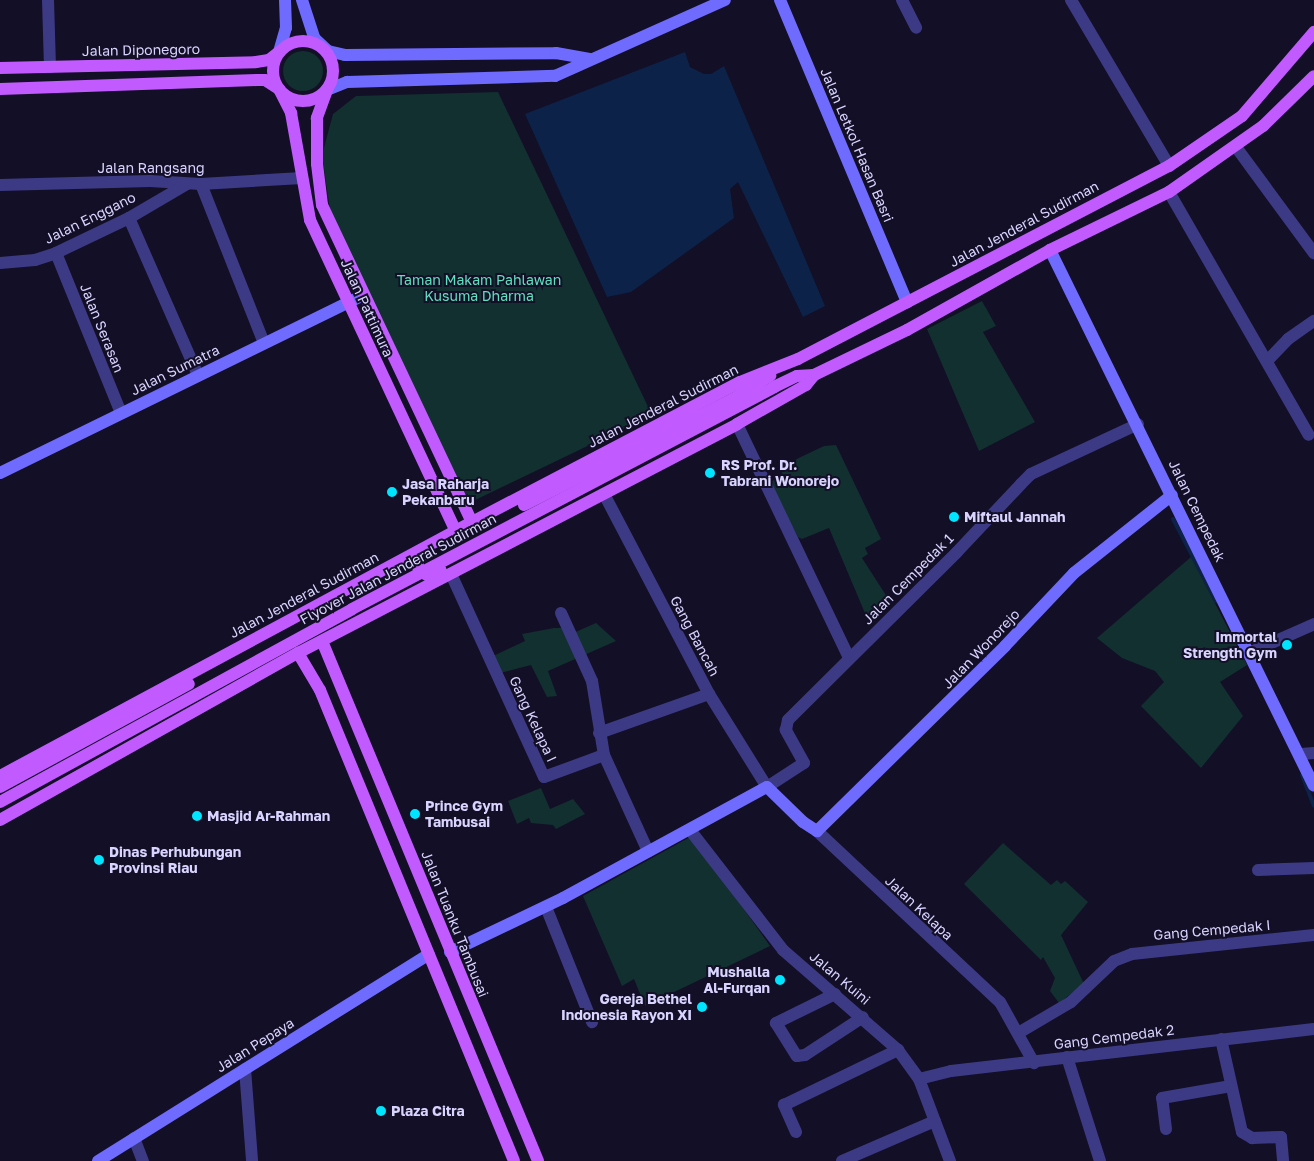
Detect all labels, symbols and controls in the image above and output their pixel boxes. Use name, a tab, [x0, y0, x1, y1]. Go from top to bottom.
street label: Jalan Diponegoro	[82, 41, 200, 59]
street label: Jalan Letkol Hasan Basri	[817, 65, 897, 225]
street label: Jalan Rangsang	[97, 160, 205, 176]
street label: Jalan Jenderal Sudirman	[946, 177, 1102, 271]
street label: Jalan Enggano	[42, 189, 138, 247]
street label: Jalan Pattimura	[337, 256, 397, 360]
park label: Taman Makam Pahlawan Kusuma Dharma	[397, 272, 561, 304]
street label: Jalan Serasan	[77, 281, 127, 375]
street label: Jalan Sumatra	[128, 341, 222, 399]
street label: Jalan Jenderal Sudirman	[585, 361, 741, 451]
place label: RS Prof. Dr. Tabrani Wonorejo	[721, 457, 839, 490]
street label: Jalan Cempedak	[1165, 457, 1229, 565]
marker: RS Prof. Dr. Tabrani Wonorejo	[703, 466, 717, 480]
place label: Jasa Raharja Pekanbaru	[402, 476, 489, 508]
marker: Jasa Raharja Pekanbaru	[386, 486, 398, 498]
place label: Miftaul Jannah	[964, 509, 1066, 525]
street label: Flyover Jalan Jenderal Sudirman	[297, 510, 499, 628]
marker: Miftaul Jannah	[948, 511, 960, 523]
street label: Jalan Cempedak 1	[859, 530, 957, 628]
street label: Jalan Jenderal Sudirman	[226, 548, 382, 642]
street label: Gang Bancah	[667, 593, 723, 679]
street label: Jalan Wonorejo	[939, 606, 1023, 692]
place label: Immortal Strength Gym	[1183, 629, 1277, 662]
marker: Immortal Strength Gym	[1281, 639, 1293, 651]
street label: Gang Kelapa I	[506, 673, 560, 765]
place label: Prince Gym Tambusai	[425, 798, 503, 830]
place label: Masjid Ar-Rahman	[207, 808, 330, 824]
marker: Prince Gym Tambusai	[409, 808, 421, 820]
marker: Masjid Ar-Rahman	[191, 810, 203, 822]
place label: Dinas Perhubungan Provinsi Riau	[109, 844, 241, 876]
street label: Jalan Tuanku Tambusai	[418, 848, 492, 1000]
marker: Dinas Perhubungan Provinsi Riau	[93, 854, 105, 866]
street label: Jalan Kelapa	[882, 872, 956, 944]
street label: Gang Cempedak I	[1153, 917, 1271, 943]
street label: Jalan Kuini	[806, 948, 874, 1008]
place label: Mushalla Al-Furqan	[704, 964, 770, 996]
marker: Mushalla Al-Furqan	[774, 974, 786, 986]
place label: Gereja Bethel Indonesia Rayon XI	[561, 991, 692, 1024]
marker: Gereja Bethel Indonesia Rayon XI	[696, 1001, 708, 1013]
street label: Jalan Pepaya	[213, 1014, 297, 1076]
street label: Gang Cempedak 2	[1053, 1021, 1175, 1053]
place label: Plaza Citra	[391, 1103, 465, 1119]
marker: Plaza Citra	[375, 1105, 387, 1117]

